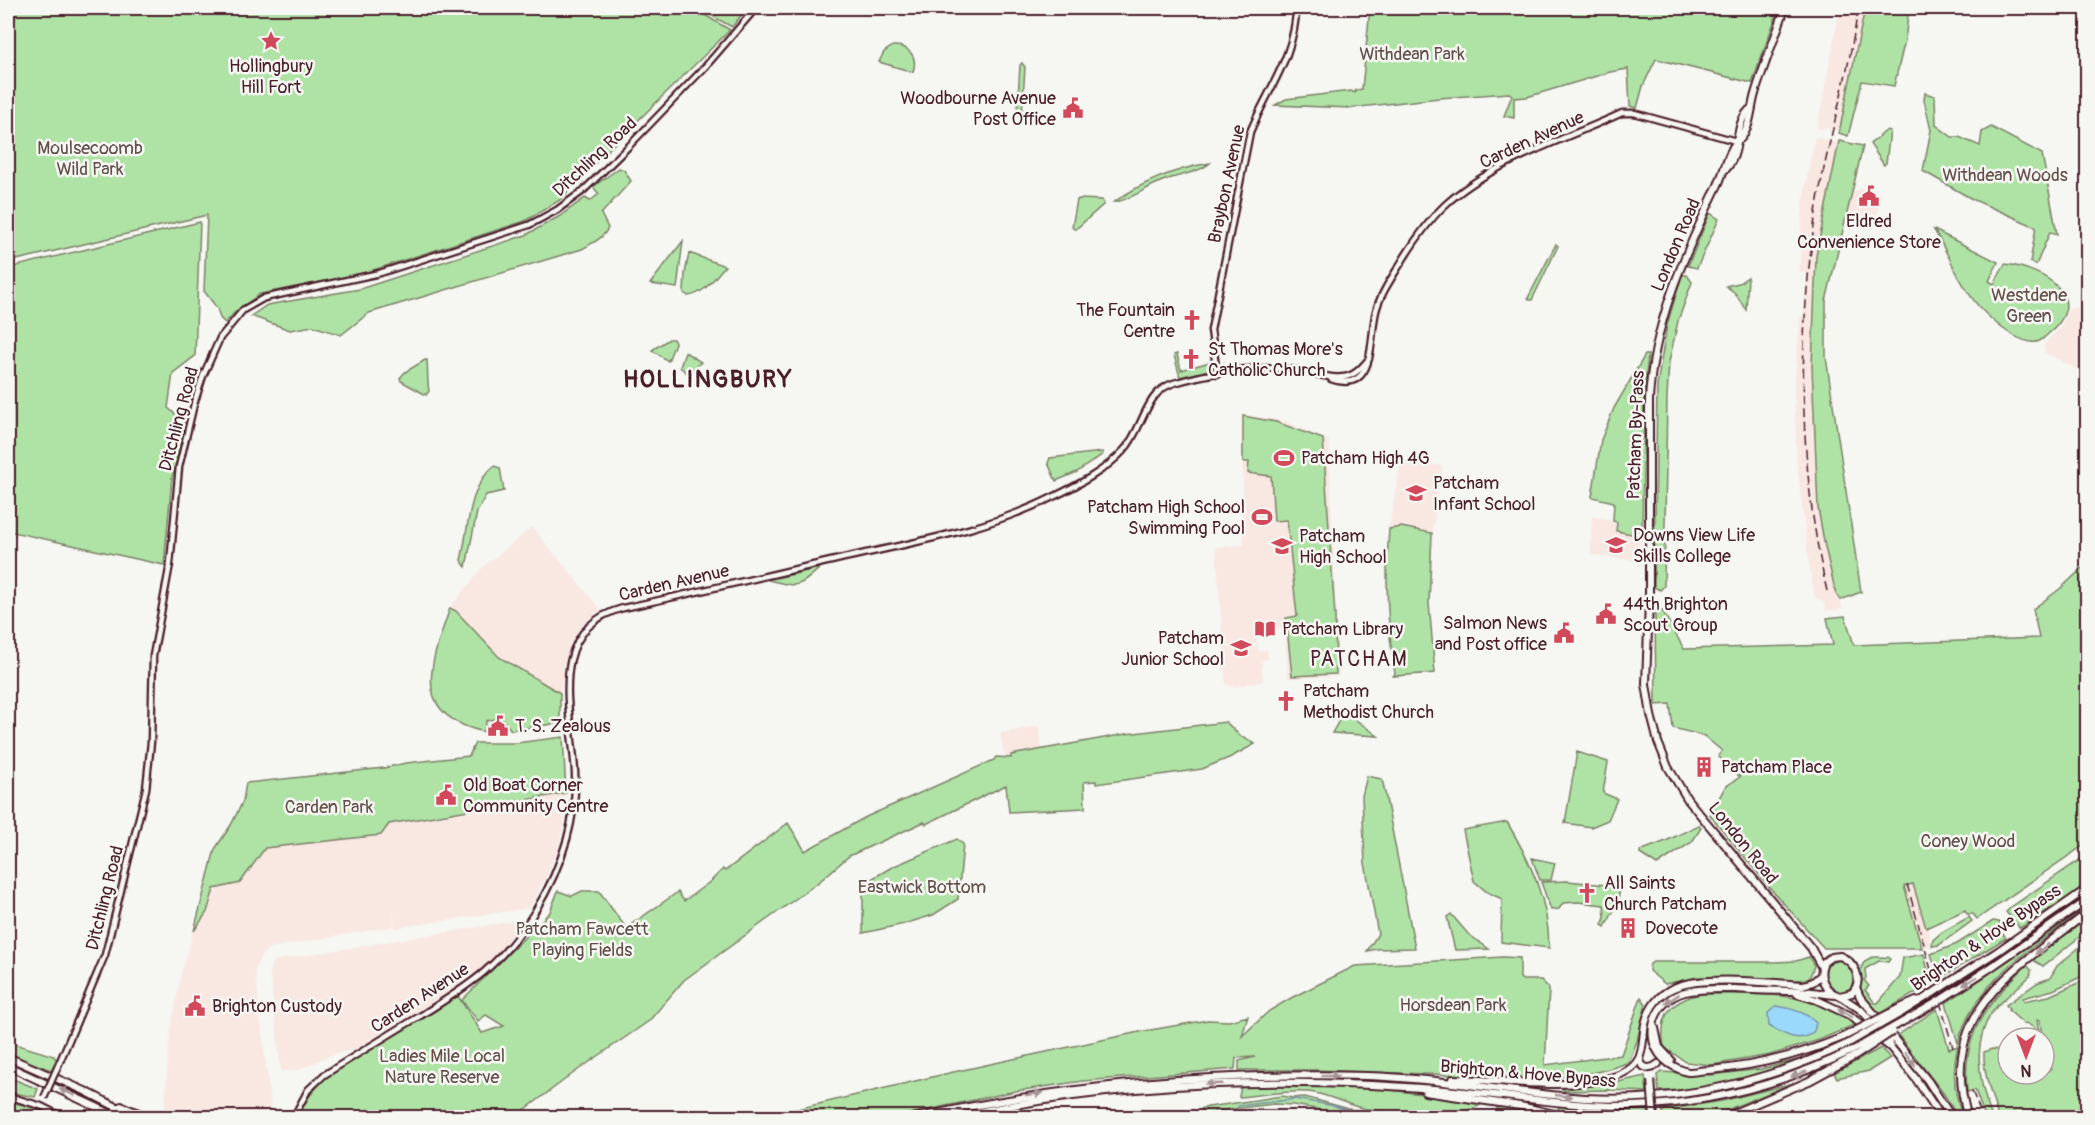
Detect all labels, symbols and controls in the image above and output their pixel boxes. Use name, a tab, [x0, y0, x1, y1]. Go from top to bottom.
place icon: Hollingbury Hill Fort	[259, 29, 283, 53]
park label: Withdean Park	[1359, 43, 1465, 66]
place label: Hollingbury Hill Fort	[229, 55, 313, 99]
place label: Woodbourne Avenue Post Office	[900, 87, 1056, 131]
public building icon: Woodbourne Avenue Post Office	[1061, 96, 1085, 120]
street label: Carden Avenue	[1476, 106, 1588, 174]
street label: Ditchling Road	[548, 112, 642, 202]
street label: Braybon Avenue	[1203, 123, 1251, 245]
park label: Moulsecoomb Wild Park	[37, 137, 143, 181]
park label: Withdean Woods	[1942, 164, 2068, 187]
public building icon: Eldred Convenience Store	[1857, 184, 1881, 208]
street label: London Road	[1646, 195, 1706, 295]
place label: Eldred Convenience Store	[1797, 210, 1941, 254]
park label: Westdene Green	[1991, 284, 2067, 328]
place label: The Fountain Centre	[1076, 299, 1175, 343]
church icon: The Fountain Centre	[1180, 308, 1204, 332]
place label: St Thomas More's Catholic Church	[1208, 338, 1343, 382]
church icon: St Thomas More's Catholic Church	[1179, 347, 1203, 371]
street label: Ditchling Road	[154, 364, 204, 474]
district label: HOLLINGBURY	[623, 365, 793, 394]
street label: Patcham By-Pass	[1622, 370, 1650, 500]
sports icon: Patcham High 4G	[1272, 446, 1296, 470]
place label: Patcham High 4G	[1301, 447, 1430, 470]
place label: Patcham Infant School	[1433, 472, 1536, 516]
school or university icon: Patcham Infant School	[1404, 481, 1428, 505]
place label: Patcham High School Swimming Pool	[1087, 496, 1245, 540]
sports icon: Patcham High School Swimming Pool	[1250, 505, 1274, 529]
place label: Downs View Life Skills College	[1633, 524, 1755, 568]
place label: Patcham High School	[1299, 525, 1387, 569]
school or university icon: Downs View Life Skills College	[1604, 533, 1628, 557]
school or university icon: Patcham High School	[1270, 534, 1294, 558]
street label: Carden Avenue	[617, 559, 732, 607]
place label: 44th Brighton Scout Group	[1623, 593, 1728, 637]
public building icon: 44th Brighton Scout Group	[1594, 602, 1618, 626]
place label: Salmon News and Post office	[1435, 612, 1547, 656]
library icon: Patcham Library	[1253, 617, 1277, 641]
place label: Patcham Library	[1282, 618, 1404, 641]
public building icon: Salmon News and Post office	[1552, 621, 1576, 645]
place label: Patcham Junior School	[1121, 627, 1224, 671]
school or university icon: Patcham Junior School	[1229, 636, 1253, 660]
district label: PATCHAM	[1310, 646, 1408, 673]
place label: Patcham Methodist Church	[1303, 680, 1434, 724]
church icon: Patcham Methodist Church	[1274, 689, 1298, 713]
public building icon: T. S. Zealous	[486, 714, 510, 738]
place label: T. S. Zealous	[515, 715, 611, 738]
building icon: Patcham Place	[1692, 755, 1716, 779]
place label: Patcham Place	[1721, 756, 1832, 779]
place label: Old Boat Corner Community Centre	[463, 774, 608, 818]
public building icon: Old Boat Corner Community Centre	[434, 783, 458, 807]
park label: Carden Park	[285, 796, 374, 819]
street label: London Road	[1703, 797, 1783, 889]
park label: Coney Wood	[1921, 830, 2015, 853]
street label: Ditchling Road	[81, 843, 129, 953]
place label: All Saints Church Patcham	[1604, 872, 1727, 916]
park label: Eastwick Bottom	[858, 876, 986, 899]
street label: Brighton & Hove Bypass	[1906, 879, 2066, 997]
church icon: All Saints Church Patcham	[1575, 881, 1599, 905]
building icon: Dovecote	[1616, 916, 1640, 940]
place label: Dovecote	[1645, 917, 1718, 940]
park label: Patcham Fawcett Playing Fields	[516, 918, 649, 962]
one-way arrow	[2034, 942, 2050, 955]
street label: Carden Avenue	[367, 958, 474, 1038]
one-way arrow	[1962, 975, 1978, 986]
public building icon: Brighton Custody	[183, 994, 207, 1018]
park label: Horsdean Park	[1400, 994, 1507, 1017]
one-way arrow	[1664, 994, 1680, 1005]
place label: Brighton Custody	[212, 995, 342, 1018]
one-way arrow	[1837, 1008, 1853, 1019]
north arrow	[1996, 1026, 2056, 1086]
park label: Ladies Mile Local Nature Reserve	[379, 1045, 505, 1089]
one-way arrow	[1904, 1051, 1916, 1066]
street label: Brighton & Hove Bypass	[1439, 1055, 1617, 1093]
text: N	[2020, 1060, 2031, 1080]
one-way arrow	[1790, 1069, 1808, 1079]
one-way arrow	[1321, 1071, 1340, 1081]
one-way arrow	[1204, 1080, 1223, 1089]
one-way arrow	[58, 1087, 76, 1097]
one-way arrow	[1024, 1090, 1043, 1099]
one-way arrow	[1555, 1091, 1574, 1101]

